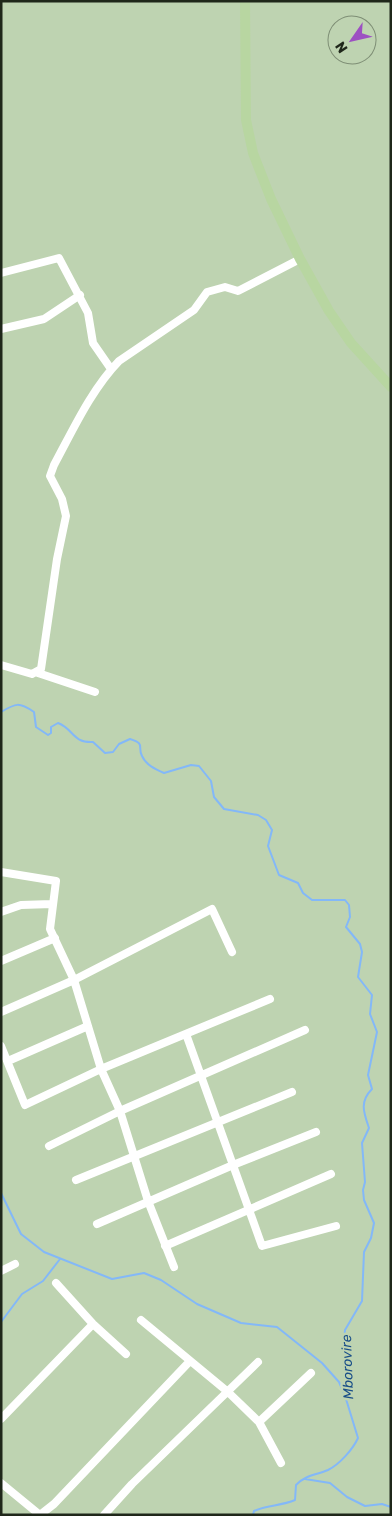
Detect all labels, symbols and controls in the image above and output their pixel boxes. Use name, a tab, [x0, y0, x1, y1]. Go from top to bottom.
north arrow	[327, 15, 377, 65]
text: N	[332, 38, 352, 56]
water label: Mborovire	[338, 1334, 357, 1400]

